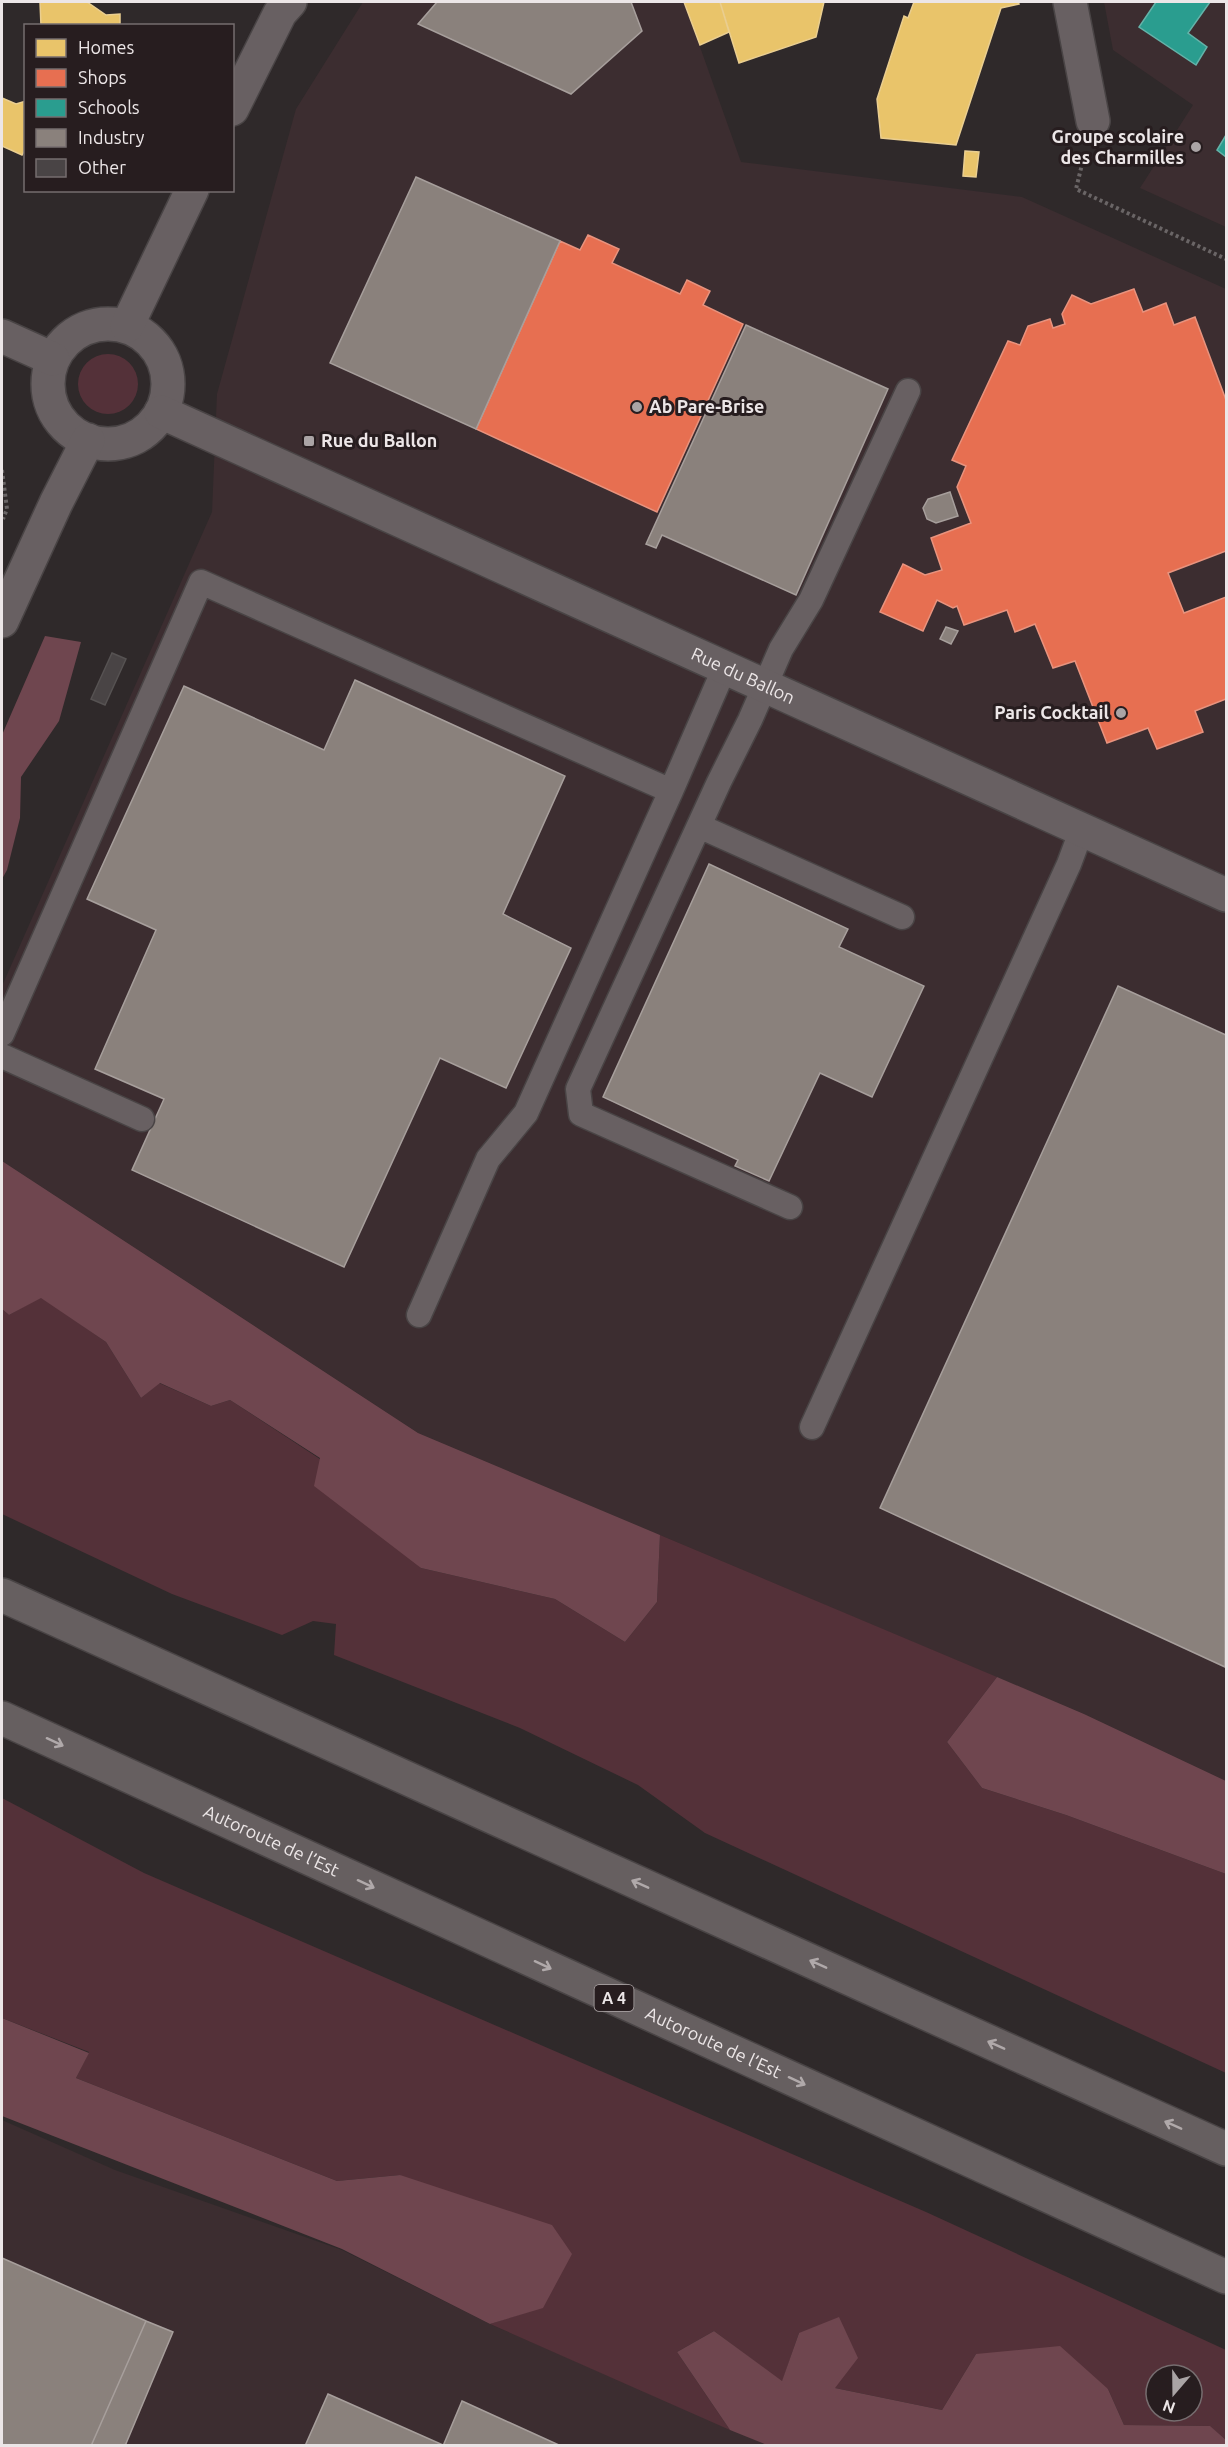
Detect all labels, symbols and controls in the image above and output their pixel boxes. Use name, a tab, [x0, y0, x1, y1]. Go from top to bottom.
legend	[24, 24, 234, 192]
text: Homes	[78, 37, 135, 57]
text: Shops	[78, 67, 127, 87]
text: Schools	[78, 97, 140, 117]
place label: Groupe scolaire des Charmilles	[1052, 126, 1184, 167]
text: Industry	[78, 127, 145, 147]
marker: Groupe scolaire des Charmilles	[1189, 140, 1203, 154]
text: Other	[78, 157, 126, 177]
place label: Ab Pare-Brise	[649, 396, 764, 416]
marker: Ab Pare-Brise	[630, 400, 644, 414]
place label: Rue du Ballon	[321, 430, 437, 450]
marker: Rue du Ballon	[302, 434, 316, 448]
street label: Rue du Ballon	[688, 643, 798, 707]
place label: Paris Cocktail	[994, 702, 1110, 722]
marker: Paris Cocktail	[1114, 706, 1128, 720]
one-way arrow	[45, 1737, 63, 1749]
street label: Autoroute de l’Est	[201, 1800, 343, 1880]
one-way arrow	[632, 1878, 650, 1889]
one-way arrow	[356, 1879, 374, 1891]
one-way arrow	[809, 1958, 827, 1970]
one-way arrow	[534, 1960, 552, 1972]
road number: A 4	[594, 1985, 634, 2011]
street label: Autoroute de l’Est	[643, 2002, 785, 2082]
one-way arrow	[987, 2038, 1005, 2050]
one-way arrow	[787, 2076, 805, 2088]
one-way arrow	[1165, 2119, 1183, 2130]
north arrow	[1144, 2363, 1204, 2423]
text: N	[1160, 2397, 1178, 2418]

